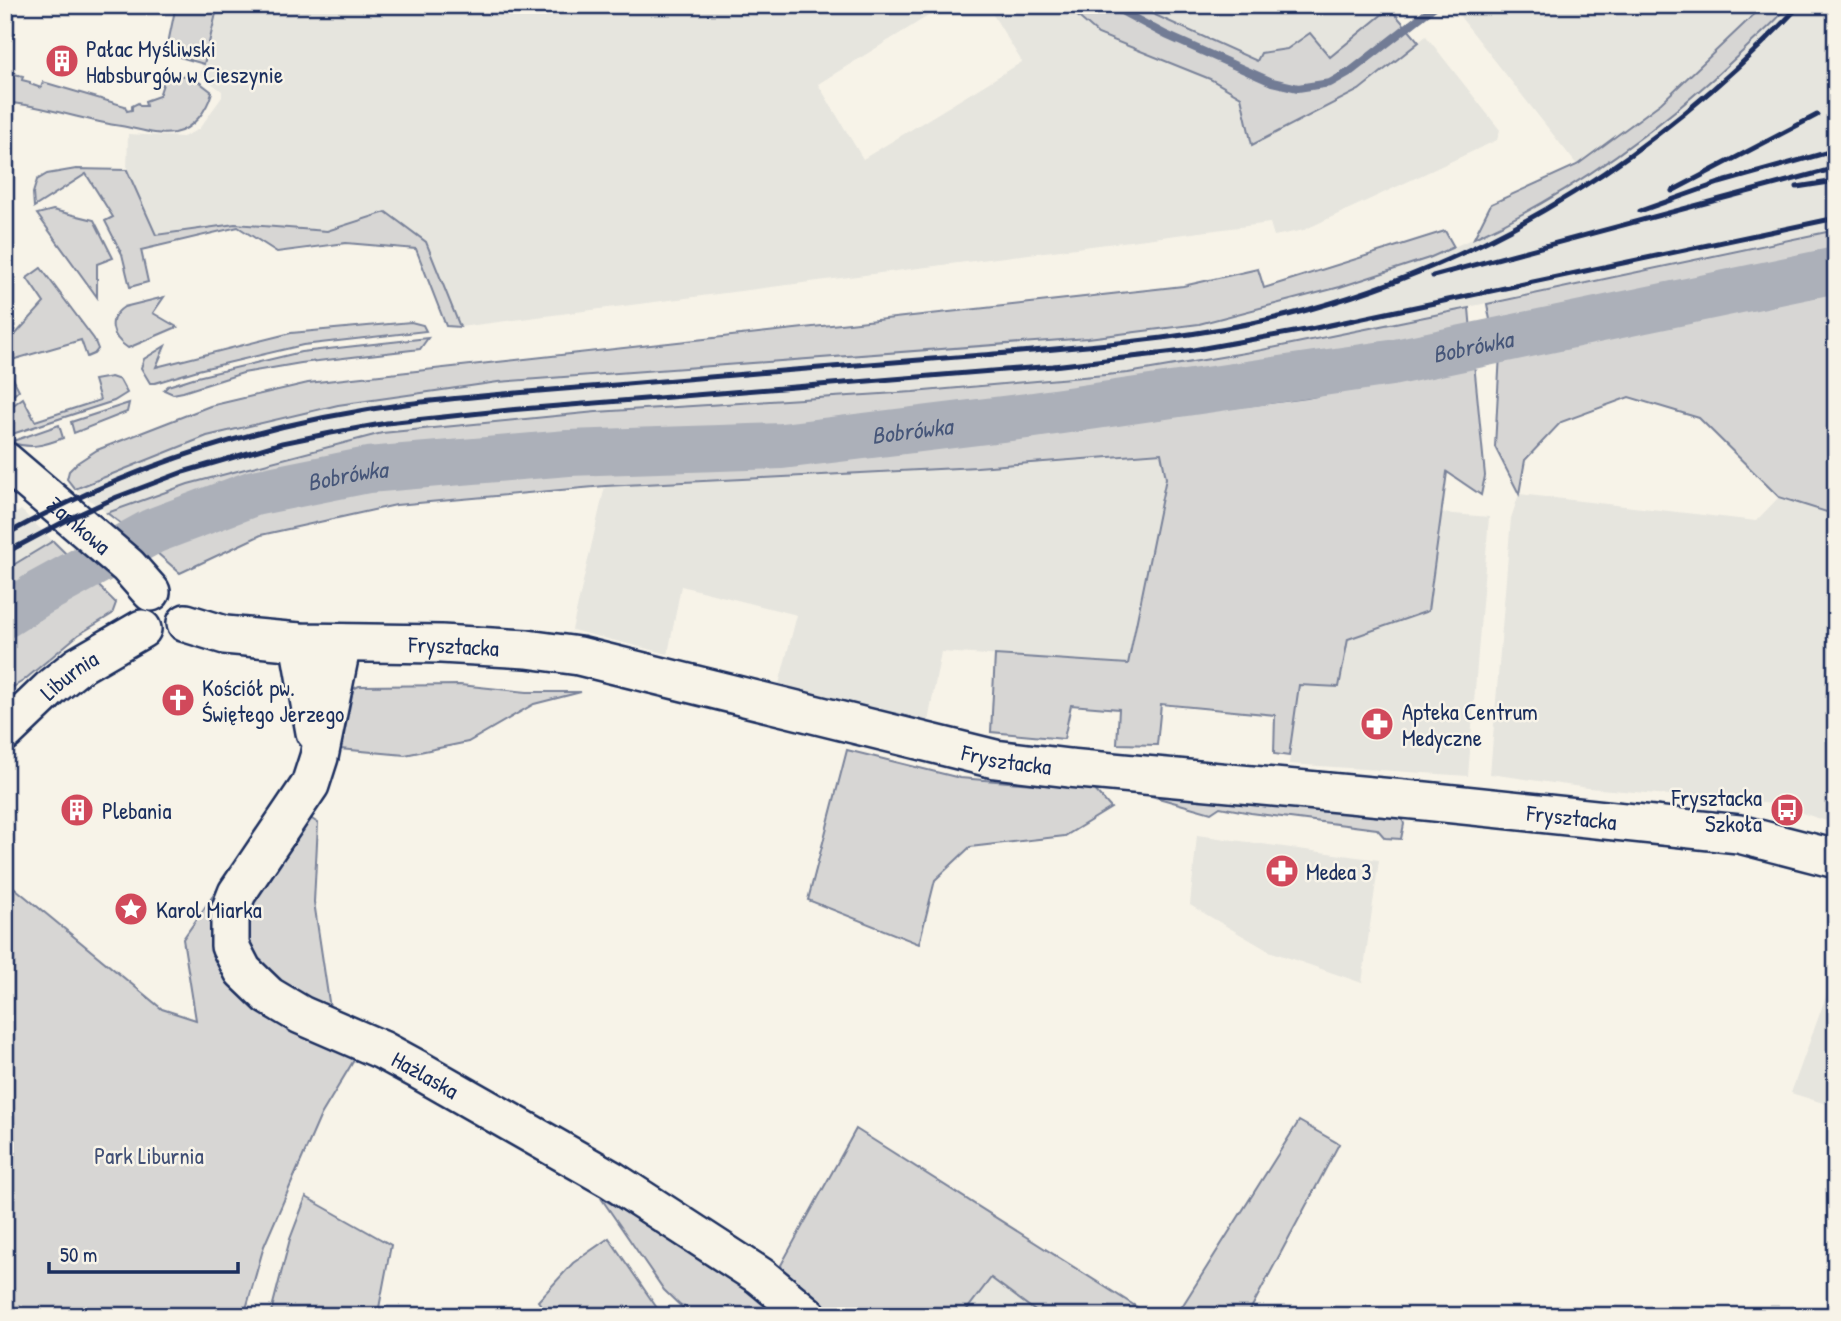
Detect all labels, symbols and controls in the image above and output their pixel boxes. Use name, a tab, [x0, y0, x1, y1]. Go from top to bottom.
place label: Pałac Myśliwski Habsburgów w Cieszynie	[86, 33, 283, 90]
building icon: Pałac Myśliwski Habsburgów w Cieszynie	[43, 42, 81, 80]
water label: Bobrówka	[1429, 322, 1518, 370]
water label: Bobrówka	[870, 409, 957, 451]
water label: Bobrówka	[304, 452, 391, 498]
street label: Zamkowa	[41, 489, 118, 561]
street label: Frysztacka	[407, 628, 500, 663]
street label: Liburnia	[33, 642, 103, 706]
place label: Kościół pw. Świętego Jerzego	[202, 672, 344, 729]
church icon: Kościół pw. Świętego Jerzego	[159, 681, 197, 719]
place label: Apteka Centrum Medyczne	[1402, 696, 1538, 753]
pharmacy icon: Apteka Centrum Medyczne	[1358, 705, 1396, 743]
street label: Frysztacka	[958, 736, 1053, 781]
place label: Frysztacka Szkoła	[1671, 782, 1762, 839]
building icon: Plebania	[58, 791, 96, 829]
bus stop icon: Frysztacka Szkoła	[1768, 791, 1806, 829]
place label: Plebania	[102, 795, 171, 826]
street label: Frysztacka	[1524, 796, 1618, 837]
pharmacy icon: Medea 3	[1263, 852, 1301, 890]
place label: Medea 3	[1306, 856, 1372, 887]
place icon: Karol Miarka	[112, 890, 150, 928]
place label: Karol Miarka	[156, 894, 262, 925]
street label: Hażlaska	[387, 1043, 465, 1105]
park label: Park Liburnia	[94, 1140, 204, 1171]
scale bar	[49, 1230, 238, 1274]
text: 50 m	[60, 1240, 97, 1269]

